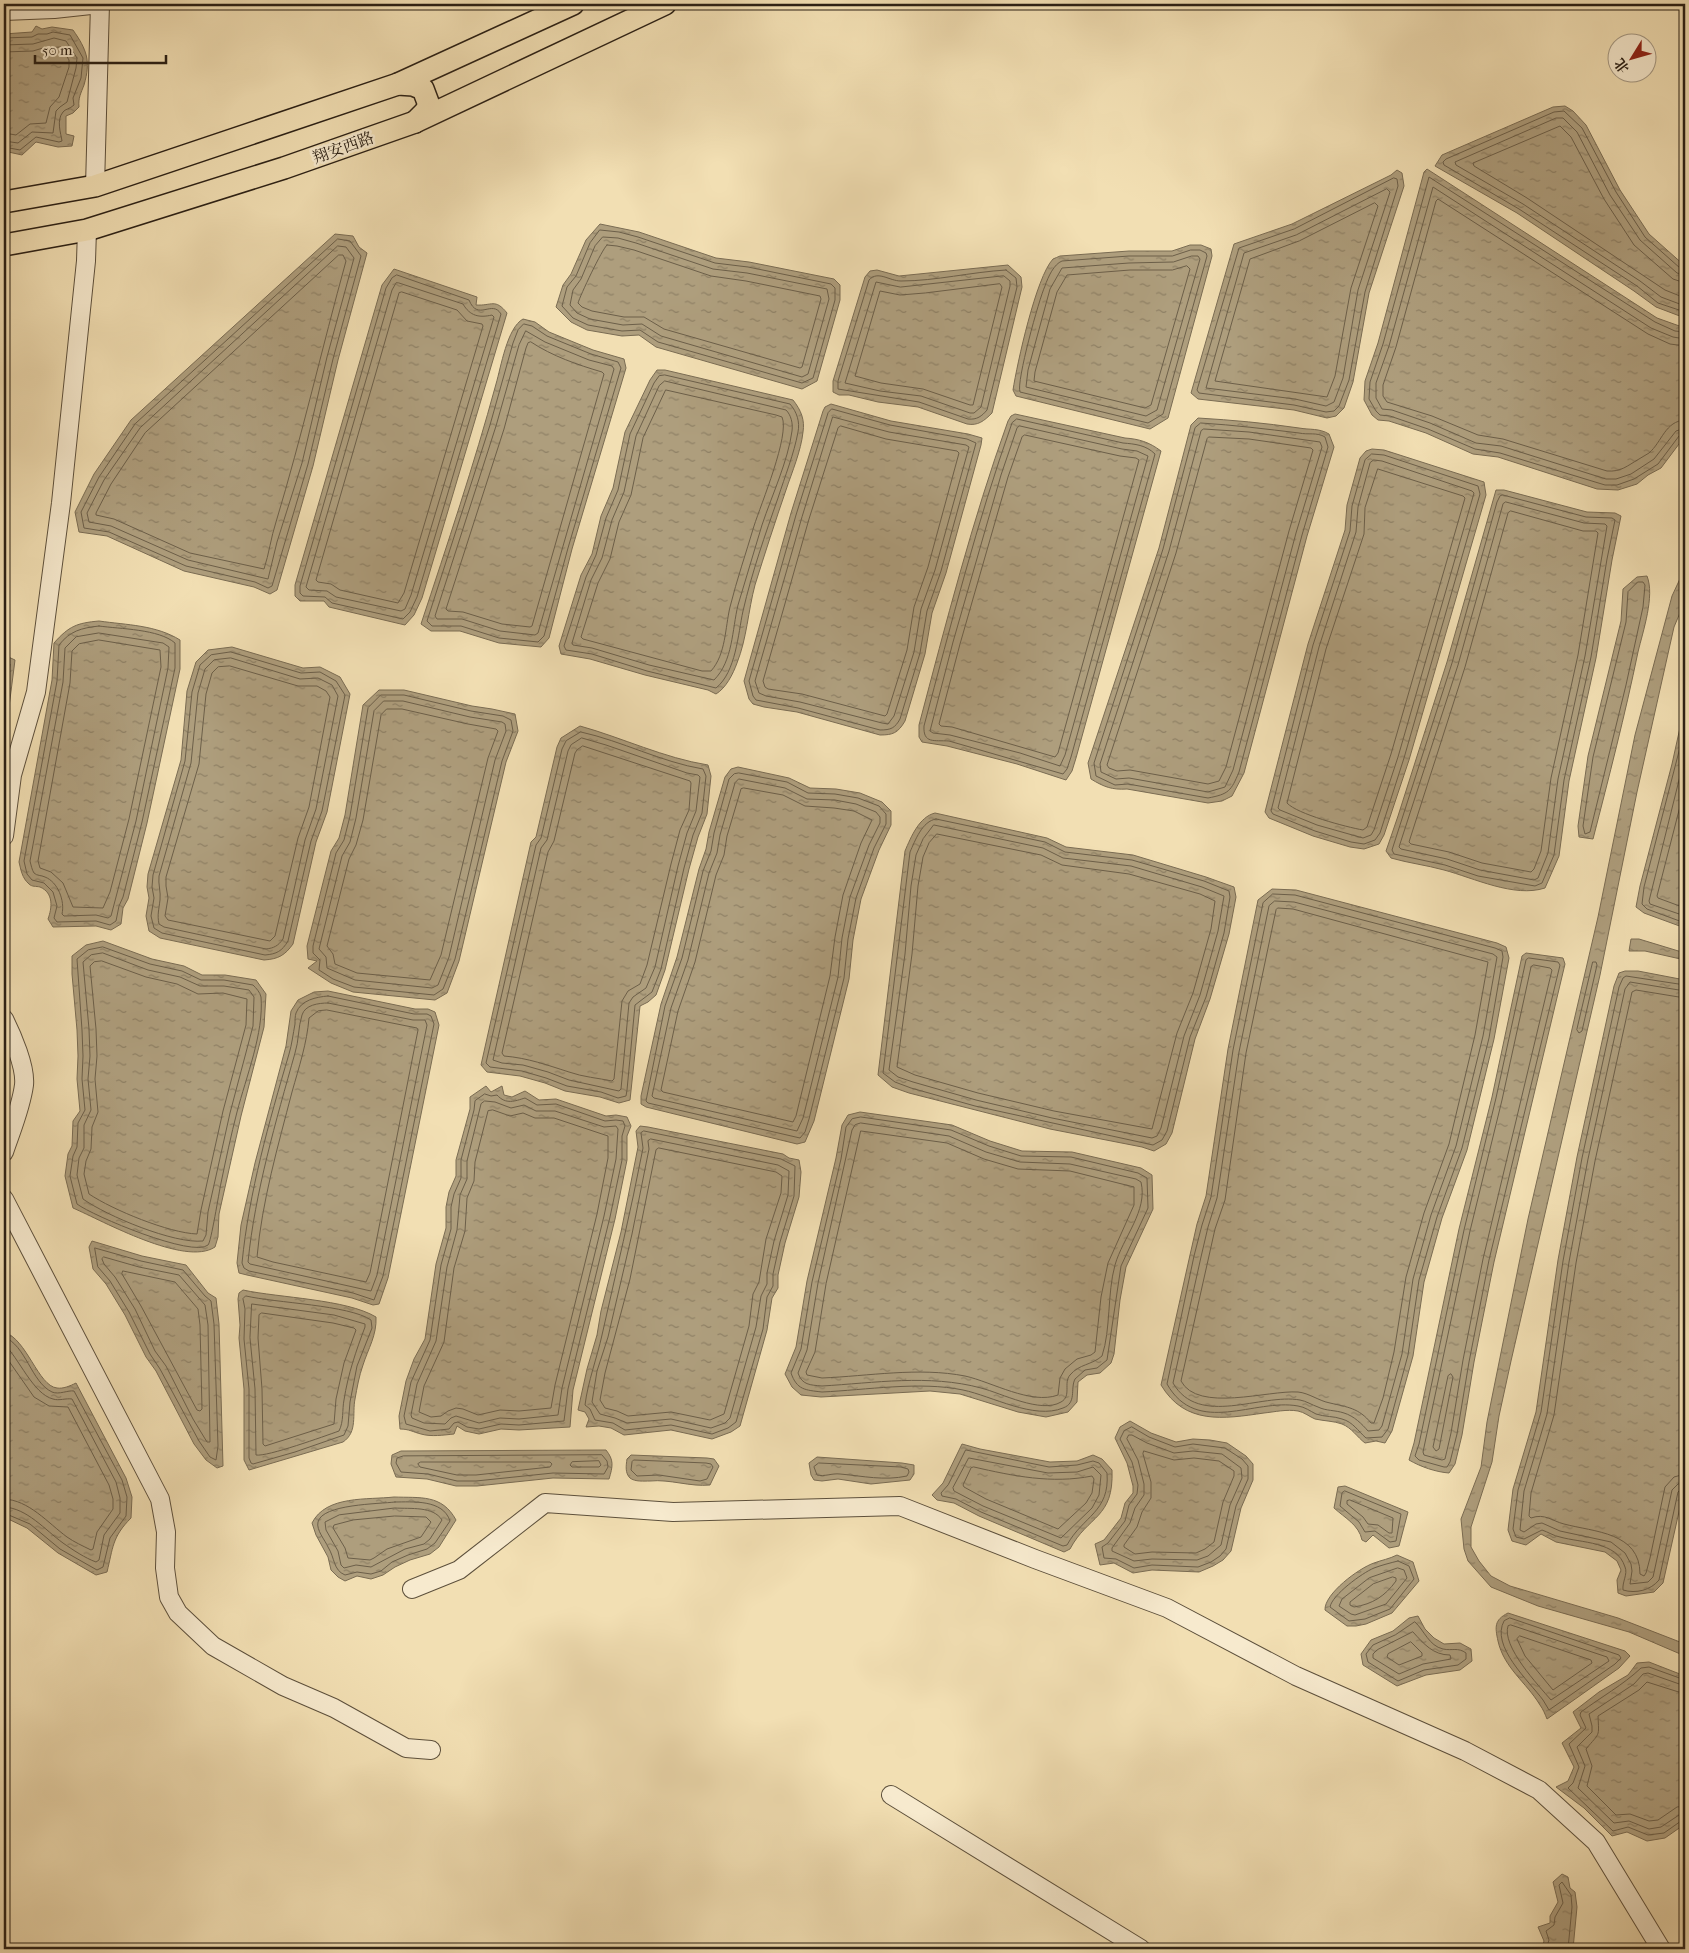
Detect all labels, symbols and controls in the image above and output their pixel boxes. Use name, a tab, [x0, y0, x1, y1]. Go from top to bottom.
scale bar	[35, 32, 166, 64]
north arrow	[1606, 32, 1656, 82]
text: 50 m	[42, 41, 73, 59]
text: 北	[1611, 55, 1633, 76]
street label: 翔安西路	[310, 128, 376, 167]

